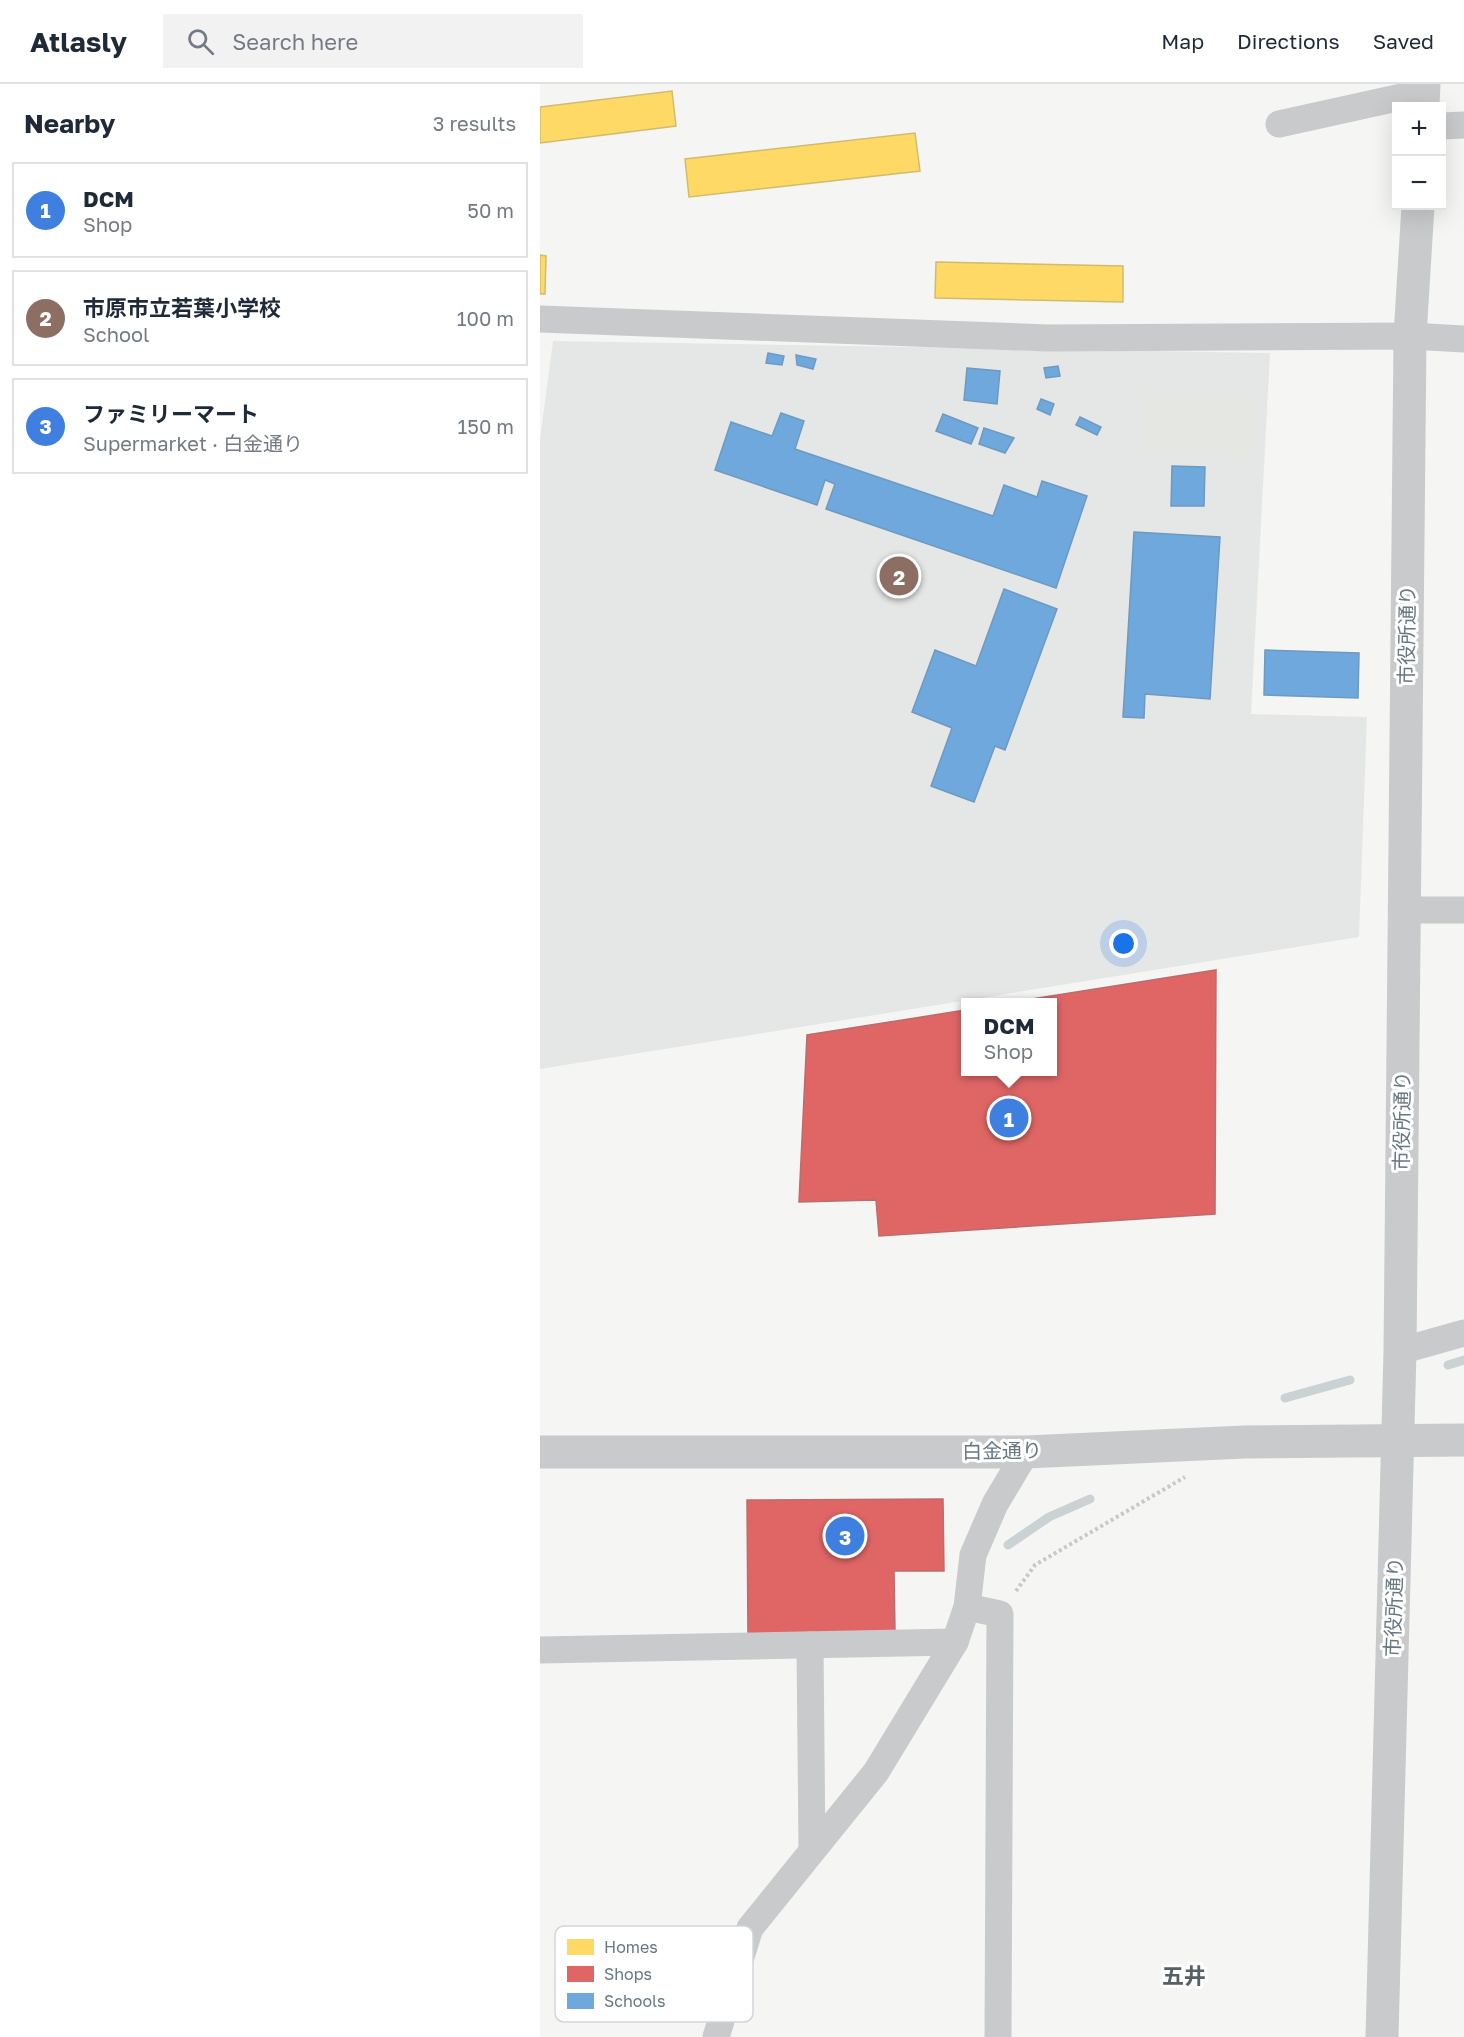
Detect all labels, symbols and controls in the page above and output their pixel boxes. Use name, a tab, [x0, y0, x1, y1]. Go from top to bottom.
search box	[163, 14, 583, 68]
text: Atlasly	[30, 25, 127, 58]
icon: search	[184, 25, 217, 58]
text: Search here	[232, 28, 358, 55]
text: Map	[1161, 28, 1204, 54]
text: Directions	[1237, 28, 1340, 54]
text: Saved	[1373, 28, 1434, 54]
map controls	[1392, 102, 1446, 210]
button: +	[1392, 102, 1446, 156]
text: Nearby	[24, 108, 115, 139]
text: 3 results	[433, 111, 516, 135]
button: −	[1392, 156, 1446, 210]
text: DCM	[83, 185, 134, 212]
text: 1	[40, 198, 51, 222]
text: 50 m	[467, 198, 514, 222]
text: Shop	[83, 212, 132, 236]
text: 市原市立若葉小学校	[83, 294, 281, 321]
text: 2	[39, 306, 52, 330]
text: 100 m	[457, 306, 514, 330]
text: School	[83, 322, 149, 346]
text: ファミリーマート	[83, 400, 259, 427]
text: 3	[39, 414, 52, 438]
text: 150 m	[458, 414, 514, 438]
text: Supermarket · 白金通り	[83, 431, 303, 455]
pin: 2	[880, 554, 918, 598]
street label: 市役所通り	[1393, 585, 1419, 685]
your location	[1109, 929, 1138, 958]
popup	[961, 998, 1057, 1076]
text: DCM	[984, 1012, 1034, 1039]
text: Shop	[984, 1039, 1033, 1063]
street label: 市役所通り	[1388, 1071, 1414, 1171]
pin: 1	[990, 1096, 1028, 1140]
street label: 白金通り	[962, 1437, 1042, 1463]
pin: 3	[826, 1514, 864, 1558]
street label: 市役所通り	[1379, 1557, 1407, 1657]
legend	[555, 1926, 753, 2022]
text: Homes	[604, 1937, 658, 1957]
district label: 五井	[1162, 1962, 1206, 1989]
text: Shops	[604, 1964, 652, 1984]
text: Schools	[604, 1991, 666, 2011]

